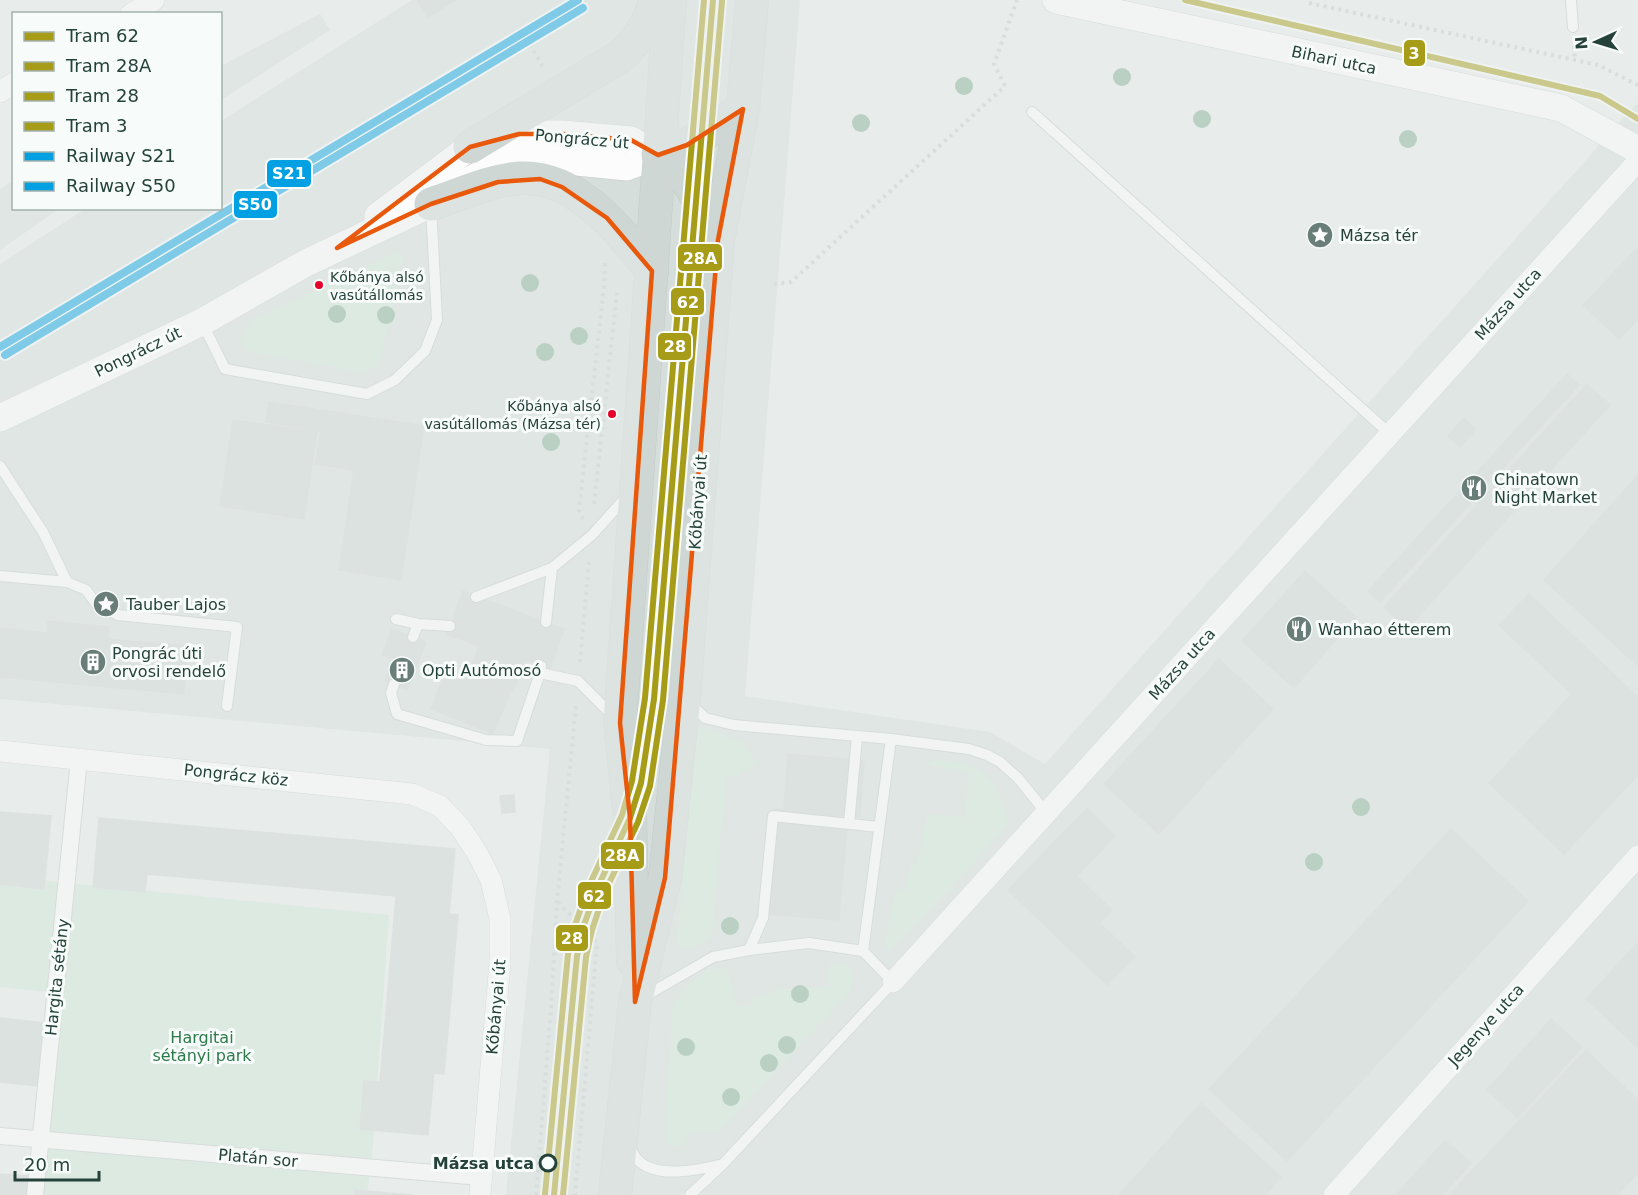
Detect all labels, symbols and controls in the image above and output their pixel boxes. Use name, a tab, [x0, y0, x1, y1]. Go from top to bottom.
legend	[12, 12, 222, 210]
north arrow	[1566, 12, 1626, 72]
text: Tram 62	[65, 25, 139, 46]
text: N	[1572, 36, 1591, 50]
line badge: 3	[1403, 39, 1426, 67]
street label: Bihari utca	[1290, 42, 1378, 78]
text: 3	[1408, 44, 1420, 63]
text: Tram 28A	[65, 55, 152, 76]
text: Tram 28	[65, 85, 139, 106]
text: Tram 3	[65, 115, 128, 136]
street label: Pongrácz út	[534, 125, 630, 153]
text: Railway S21	[66, 145, 176, 166]
line badge: S21	[266, 159, 312, 188]
text: S21	[272, 164, 306, 183]
text: Railway S50	[66, 175, 176, 196]
line badge: S50	[233, 190, 278, 219]
text: S50	[238, 195, 272, 214]
place icon: Mázsa tér	[1305, 220, 1335, 250]
place label: Mázsa tér	[1340, 226, 1418, 245]
line badge: 28A	[677, 243, 723, 272]
text: 28A	[683, 249, 718, 268]
street label: Mázsa utca	[1471, 264, 1545, 344]
place label: Kőbánya alsó vasútállomás	[330, 269, 424, 303]
marker: Kőbánya alsó vasútállomás	[313, 279, 325, 291]
line badge: 62	[670, 287, 705, 316]
text: 62	[677, 293, 699, 312]
street label: Pongrácz út	[91, 323, 185, 381]
line badge: 28	[657, 332, 692, 361]
text: 28	[664, 337, 686, 356]
place label: Kőbánya alsó vasútállomás (Mázsa tér)	[424, 398, 601, 432]
marker: Kőbánya alsó vasútállomás (Mázsa tér)	[606, 408, 618, 420]
street label: Kőbányai út	[685, 454, 711, 550]
place label: Chinatown Night Market	[1494, 470, 1597, 507]
restaurant icon: Chinatown Night Market	[1459, 473, 1489, 503]
place icon: Tauber Lajos	[91, 589, 121, 619]
place label: Tauber Lajos	[125, 595, 226, 614]
restaurant icon: Wanhao étterem	[1284, 614, 1314, 644]
place label: Wanhao étterem	[1318, 620, 1451, 639]
street label: Mázsa utca	[1145, 624, 1219, 704]
place label: Pongrác úti orvosi rendelő	[112, 644, 226, 681]
building icon: Pongrác úti orvosi rendelő	[78, 647, 108, 677]
building icon: Opti Autómosó	[387, 655, 417, 685]
place label: Opti Autómosó	[422, 661, 541, 680]
street label: Pongrácz köz	[183, 760, 289, 790]
line badge: 28A	[600, 841, 645, 870]
text: 28A	[605, 846, 640, 865]
line badge: 62	[577, 881, 612, 910]
text: 62	[583, 887, 605, 906]
street label: Hargita sétány	[41, 917, 73, 1037]
line badge: 28	[555, 924, 589, 952]
text: 28	[561, 929, 583, 948]
street label: Kőbányai út	[482, 959, 510, 1055]
street label: Jegenye utca	[1443, 980, 1528, 1071]
park label: Hargitai sétányi park	[152, 1028, 252, 1065]
scale bar	[15, 1144, 99, 1182]
street label: Platán sor	[217, 1145, 299, 1171]
text: 20 m	[24, 1154, 70, 1175]
place label: Mázsa utca	[433, 1154, 534, 1173]
marker: Mázsa utca	[539, 1154, 557, 1172]

